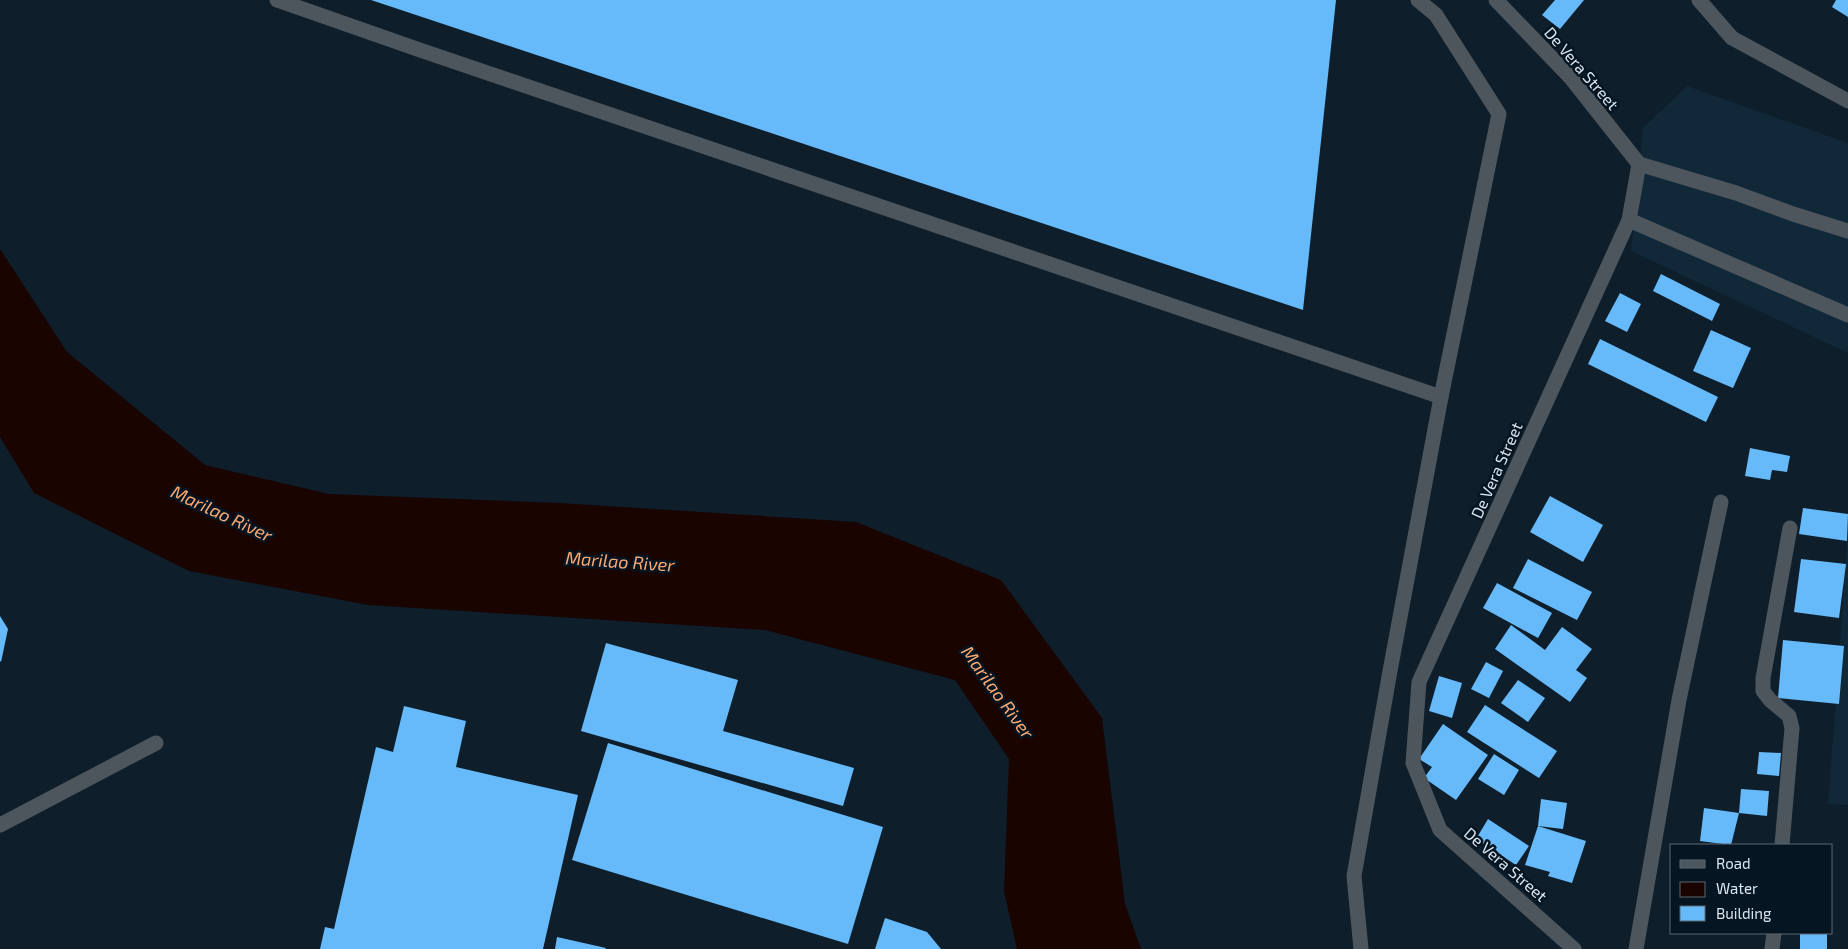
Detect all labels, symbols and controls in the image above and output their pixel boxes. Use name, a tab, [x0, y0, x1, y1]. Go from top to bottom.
street label: De Vera Street	[1541, 23, 1623, 113]
street label: De Vera Street	[1466, 419, 1526, 521]
water label: Marilao River	[168, 480, 277, 546]
water label: Marilao River	[565, 546, 676, 576]
water label: Marilao River	[957, 641, 1040, 743]
street label: De Vera Street	[1461, 823, 1551, 905]
legend	[1670, 844, 1833, 934]
text: Road	[1716, 854, 1751, 872]
text: Water	[1716, 879, 1758, 897]
text: Building	[1716, 904, 1772, 922]

